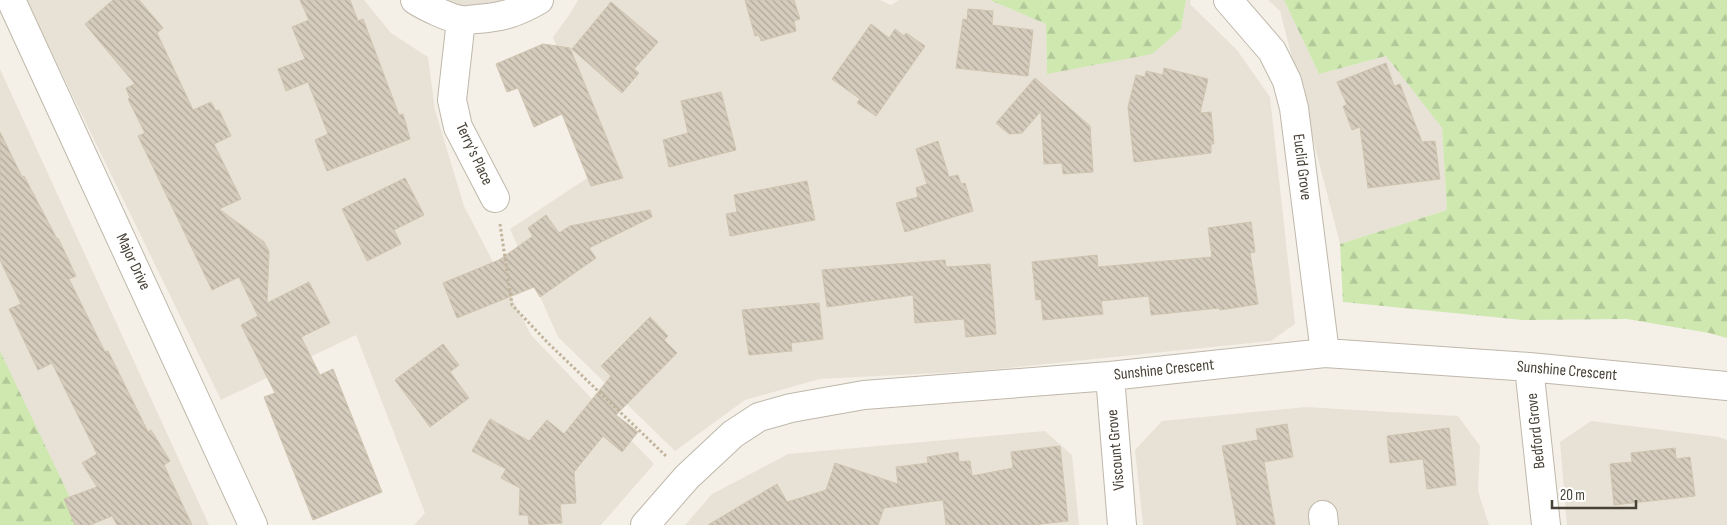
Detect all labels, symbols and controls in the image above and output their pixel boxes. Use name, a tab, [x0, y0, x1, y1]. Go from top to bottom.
street label: Terry's Place	[451, 120, 497, 188]
street label: Euclid Grove	[1289, 133, 1315, 201]
street label: Major Drive	[112, 231, 154, 293]
street label: Sunshine Crescent	[1113, 355, 1215, 385]
street label: Sunshine Crescent	[1516, 357, 1618, 385]
street label: Bedford Grove	[1523, 392, 1549, 470]
street label: Viscount Grove	[1103, 409, 1129, 491]
scale bar	[1552, 478, 1636, 510]
text: 20 m	[1560, 486, 1585, 505]

